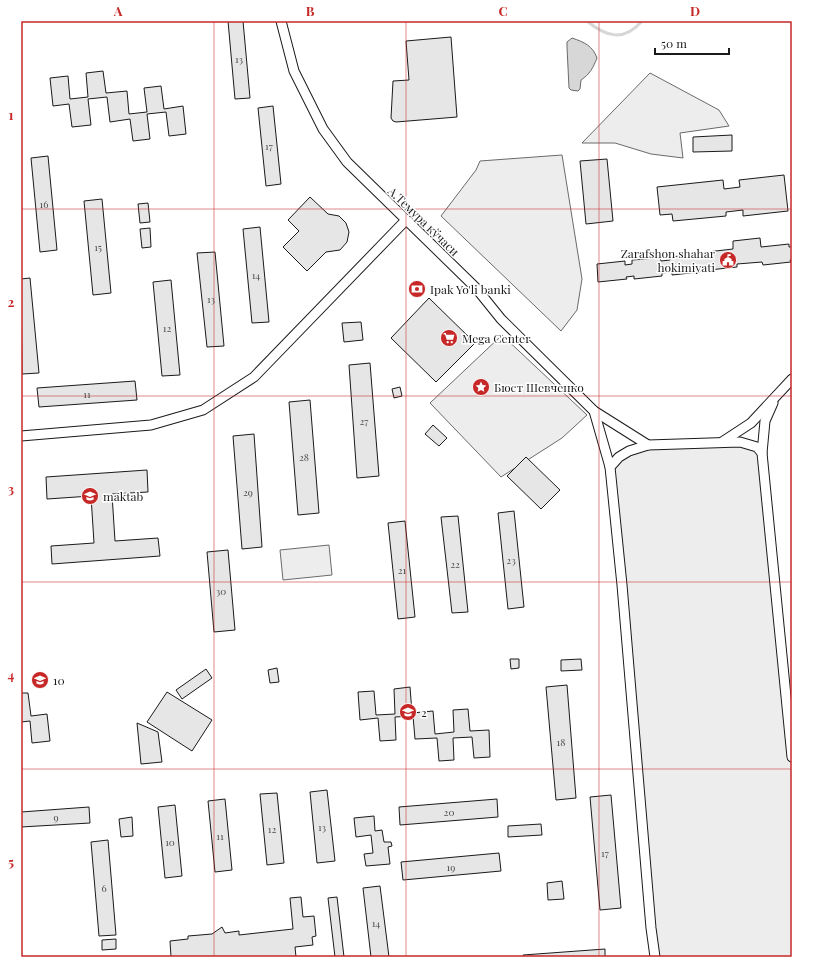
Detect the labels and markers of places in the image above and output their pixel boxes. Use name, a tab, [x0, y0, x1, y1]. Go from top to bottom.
place label: Zarafshon shahar hokimiyati	[621, 245, 716, 275]
public building icon: Zarafshon shahar hokimiyati	[718, 250, 738, 270]
bank icon: Ipak Yo'li banki	[407, 279, 427, 299]
place label: Ipak Yo'li banki	[430, 281, 511, 297]
supermarket icon: Mega Center	[439, 328, 459, 348]
place label: Mega Center	[462, 330, 531, 346]
place icon: Бюст Шевченко	[471, 377, 491, 397]
place label: Бюст Шевченко	[494, 379, 584, 395]
school or university icon: maktab	[80, 486, 100, 506]
place label: maktab	[103, 488, 143, 504]
school or university icon: 10	[30, 670, 50, 690]
place label: 10	[53, 672, 65, 688]
school or university icon: 2	[398, 702, 418, 722]
place label: 2	[421, 704, 427, 720]

